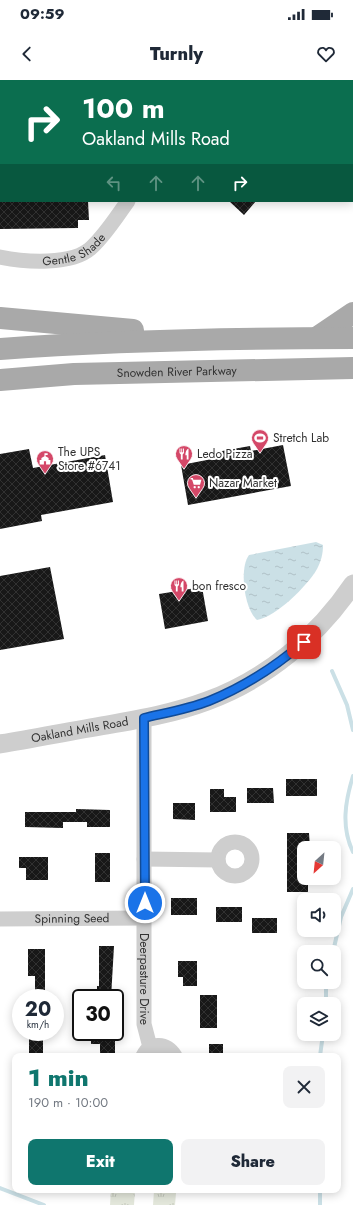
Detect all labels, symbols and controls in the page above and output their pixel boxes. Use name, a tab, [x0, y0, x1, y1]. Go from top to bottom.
text: 09:59	[20, 3, 65, 25]
text: Turnly	[150, 41, 203, 67]
icon: back	[16, 43, 38, 65]
icon: heart	[315, 43, 337, 65]
text: 100 m	[82, 88, 165, 129]
icon: right	[16, 96, 68, 148]
text: Oakland Mills Road	[82, 126, 230, 152]
icon: left	[103, 172, 125, 194]
icon: ahead	[145, 172, 167, 194]
icon: ahead	[187, 172, 209, 194]
icon: right	[229, 172, 251, 194]
street label: Gentle Shade	[42, 229, 110, 270]
street label: Snowden River Parkway	[117, 361, 238, 382]
sports icon: Stretch Lab	[250, 428, 270, 453]
place label: Stretch Lab	[273, 429, 329, 447]
place label: The UPS Store #6741	[58, 443, 121, 475]
restaurant icon: Ledo Pizza	[174, 444, 194, 469]
place label: Ledo Pizza	[197, 445, 253, 463]
public building icon: The UPS Store #6741	[35, 449, 55, 474]
supermarket icon: Nazar Market	[186, 473, 206, 498]
place label: Nazar Market	[209, 474, 277, 492]
restaurant icon: bon fresco	[169, 576, 189, 601]
place label: bon fresco	[192, 577, 246, 595]
pin	[287, 625, 321, 659]
icon: arrive	[293, 631, 315, 653]
street label: Oakland Mills Road	[30, 712, 130, 747]
north arrow	[297, 841, 341, 885]
map controls	[297, 841, 341, 1041]
position arrow	[124, 882, 166, 924]
button: sound	[297, 893, 341, 937]
street label: Spinning Seed	[35, 909, 109, 928]
street label: Deerpasture Drive	[135, 933, 153, 1025]
button: search	[297, 945, 341, 989]
speed limit sign: 30	[72, 989, 124, 1041]
text: 20	[25, 995, 51, 1024]
button: layers	[297, 997, 341, 1041]
text: km/h	[27, 1017, 49, 1032]
text: 1 min	[28, 1060, 89, 1095]
button: close	[283, 1066, 325, 1108]
text: 190 m · 10:00	[28, 1093, 108, 1112]
button: Exit	[28, 1139, 173, 1185]
button: Share	[181, 1139, 325, 1185]

